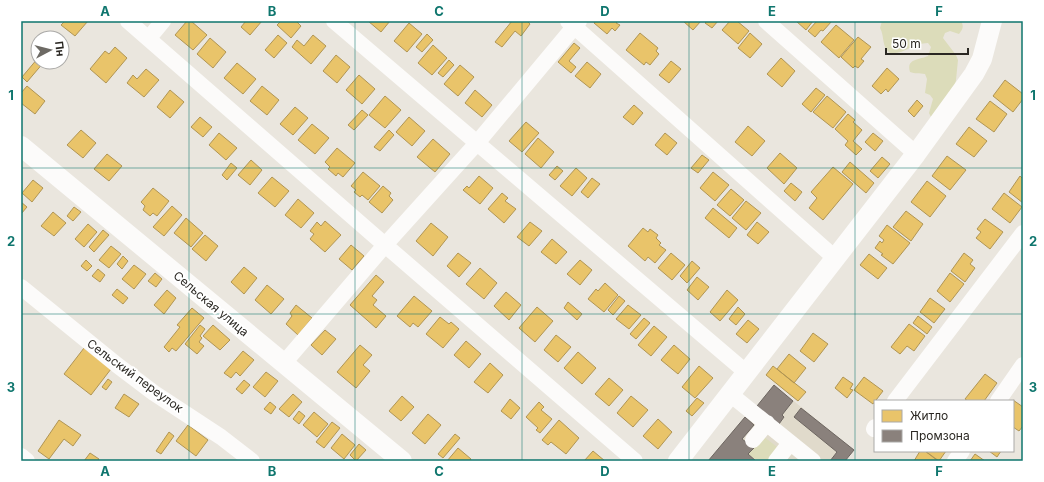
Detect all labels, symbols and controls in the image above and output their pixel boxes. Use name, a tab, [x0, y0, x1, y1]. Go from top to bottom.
text: A	[100, 3, 110, 19]
text: B	[268, 3, 277, 19]
text: C	[434, 3, 444, 19]
text: D	[600, 3, 610, 19]
text: E	[768, 3, 776, 19]
text: F	[935, 3, 943, 19]
north arrow	[30, 30, 70, 70]
scale bar	[886, 30, 968, 56]
text: 50 m	[892, 36, 921, 51]
text: Пн	[52, 40, 68, 57]
text: 1	[8, 87, 14, 103]
text: 1	[1030, 87, 1036, 103]
text: 2	[7, 233, 15, 249]
text: 2	[1029, 233, 1037, 249]
street label: Сельская улица	[171, 268, 252, 339]
street label: Сельский переулок	[84, 336, 187, 416]
text: 3	[7, 379, 15, 395]
text: 3	[1029, 379, 1037, 395]
legend	[874, 400, 1014, 452]
text: Житло	[910, 408, 948, 423]
text: Промзона	[910, 428, 970, 443]
text: A	[100, 463, 110, 479]
text: B	[268, 463, 277, 479]
text: C	[434, 463, 444, 479]
text: D	[600, 463, 610, 479]
text: E	[768, 463, 776, 479]
text: F	[935, 463, 943, 479]

